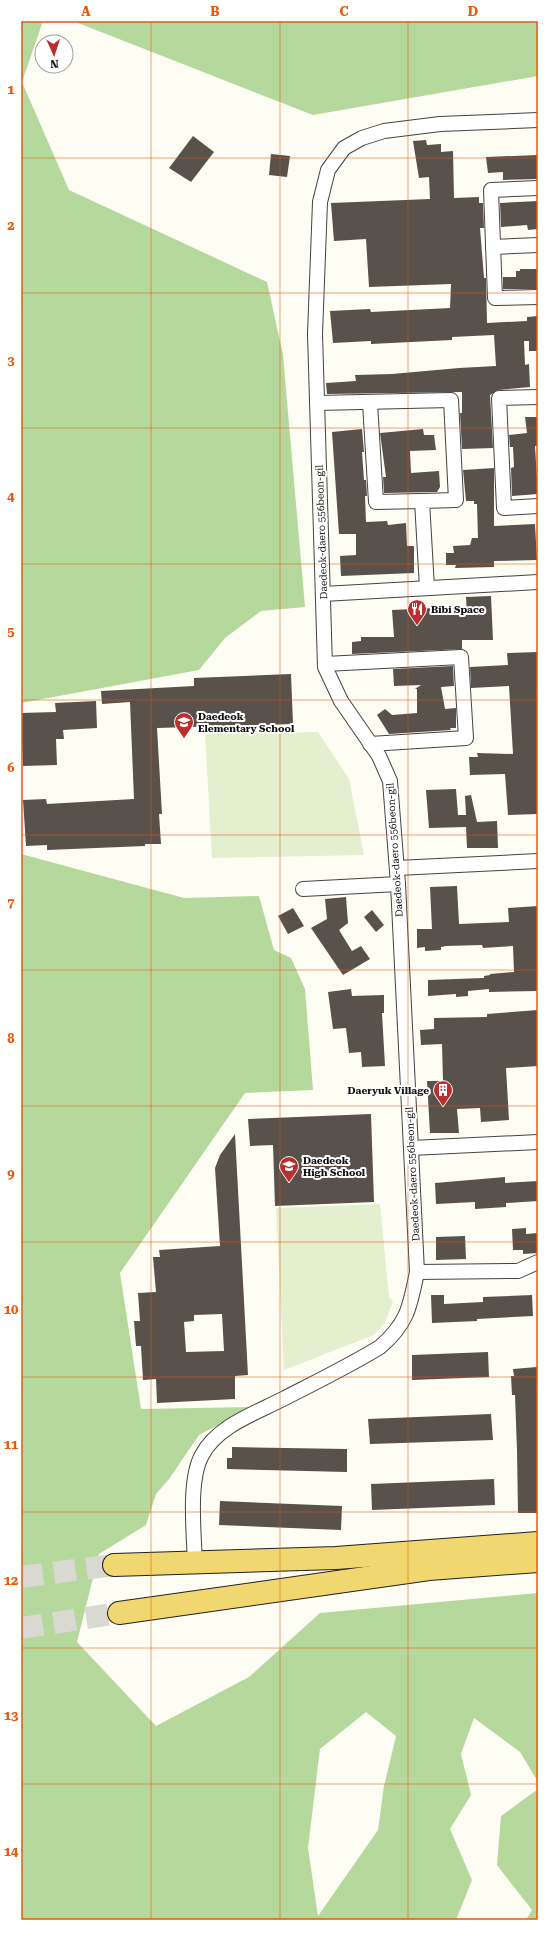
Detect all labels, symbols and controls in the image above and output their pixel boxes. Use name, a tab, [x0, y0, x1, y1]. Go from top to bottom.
text: A	[81, 4, 91, 19]
text: B	[210, 4, 220, 19]
text: C	[339, 4, 349, 19]
text: D	[468, 4, 478, 19]
north arrow	[34, 34, 74, 74]
text: N	[49, 57, 59, 70]
text: 1	[7, 82, 15, 97]
text: 2	[7, 218, 15, 233]
text: 3	[7, 353, 15, 368]
street label: Daedeok-daero 556beon-gil	[314, 465, 329, 599]
text: 4	[7, 489, 15, 504]
restaurant icon: Bibi Space	[406, 598, 428, 626]
place label: Bibi Space	[431, 604, 485, 615]
text: 5	[7, 624, 15, 639]
school or university icon: Daedeok Elementary School	[173, 711, 195, 739]
place label: Daedeok Elementary School	[198, 711, 295, 734]
text: 6	[7, 760, 15, 775]
street label: Daedeok-daero 556beon-gil	[384, 782, 405, 918]
text: 7	[7, 895, 15, 910]
text: 8	[7, 1031, 15, 1046]
building icon: Daeryuk Village	[432, 1079, 454, 1107]
place label: Daeryuk Village	[348, 1085, 429, 1096]
street label: Daedeok-daero 556beon-gil	[403, 1106, 422, 1241]
school or university icon: Daedeok High School	[278, 1155, 300, 1183]
place label: Daedeok High School	[303, 1155, 366, 1178]
text: 9	[7, 1166, 15, 1181]
text: 10	[4, 1302, 18, 1317]
text: 11	[4, 1437, 18, 1452]
text: 12	[4, 1573, 18, 1588]
text: 13	[4, 1708, 18, 1723]
text: 14	[4, 1844, 19, 1859]

